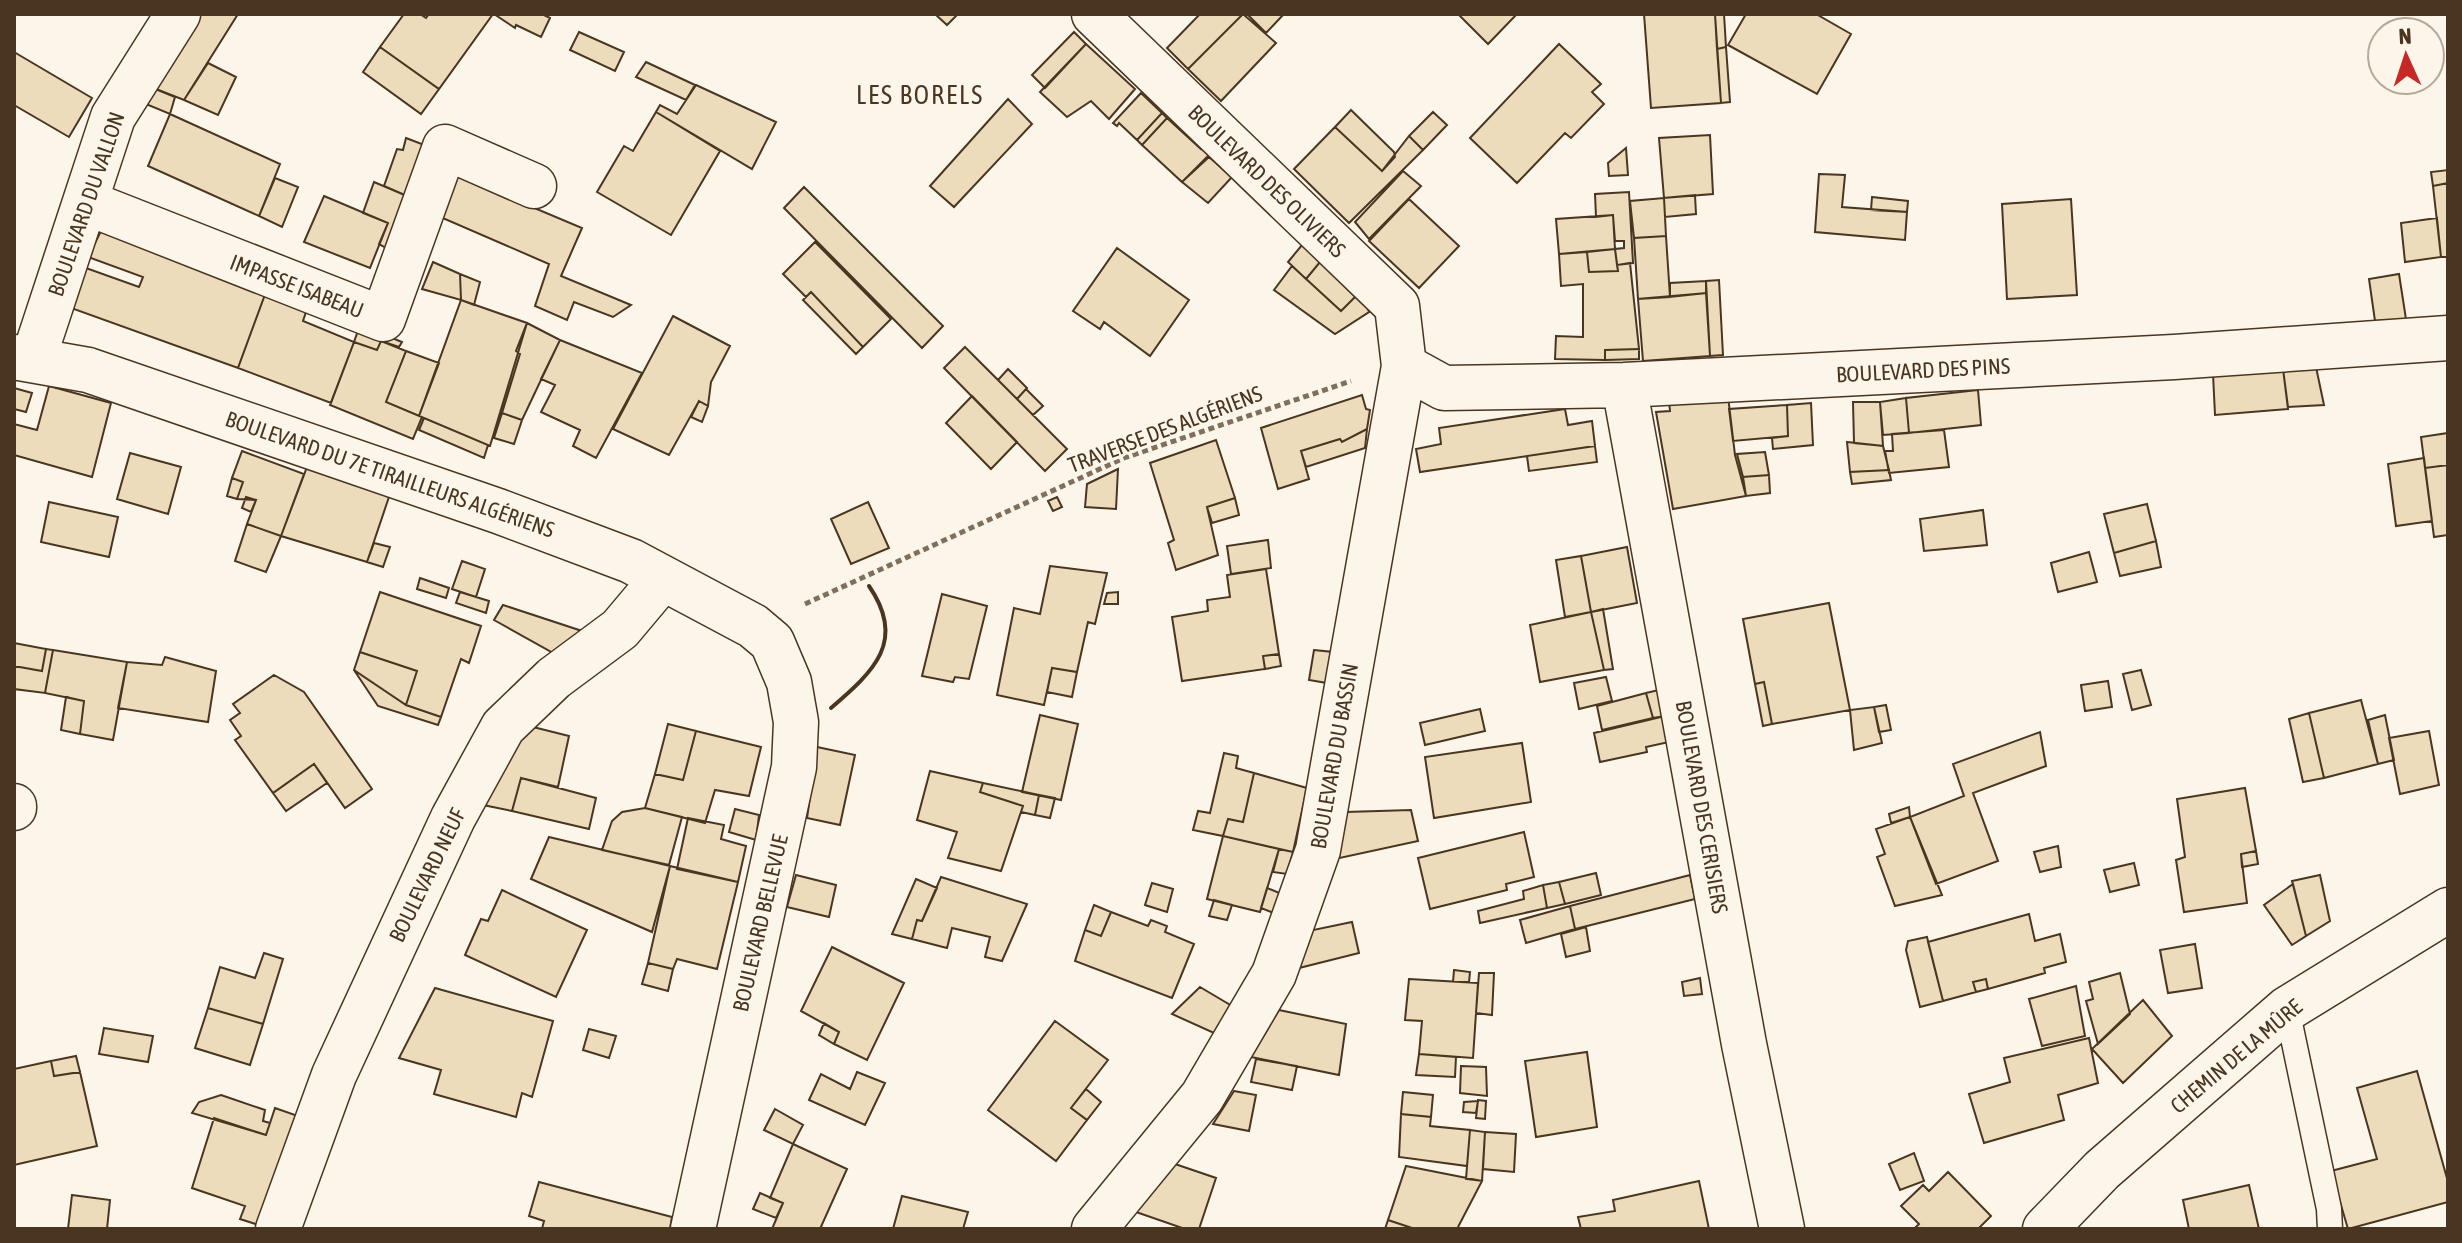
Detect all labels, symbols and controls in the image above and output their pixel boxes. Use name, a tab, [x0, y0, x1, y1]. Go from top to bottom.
north arrow	[2366, 16, 2446, 96]
text: N	[2398, 23, 2412, 49]
district label: LES BORELS	[856, 80, 984, 110]
street label: BOULEVARD DES OLIVIERS	[1183, 99, 1351, 263]
street label: BOULEVARD DU VALLON	[42, 108, 130, 300]
street label: IMPASSE ISABEAU	[226, 249, 368, 323]
street label: BOULEVARD DES PINS	[1835, 352, 2011, 388]
street label: TRAVERSE DES ALGÉRIENS	[1064, 380, 1266, 478]
street label: BOULEVARD DU 7E TIRAILLEURS ALGÉRIENS	[222, 405, 558, 543]
street label: BOULEVARD DU BASSIN	[1305, 661, 1363, 851]
street label: BOULEVARD DES CERISIERS	[1670, 698, 1734, 916]
street label: BOULEVARD NEUF	[383, 804, 471, 946]
street label: BOULEVARD BELLEVUE	[727, 831, 793, 1014]
street label: CHEMIN DE LA MÛRE	[2165, 993, 2307, 1119]

